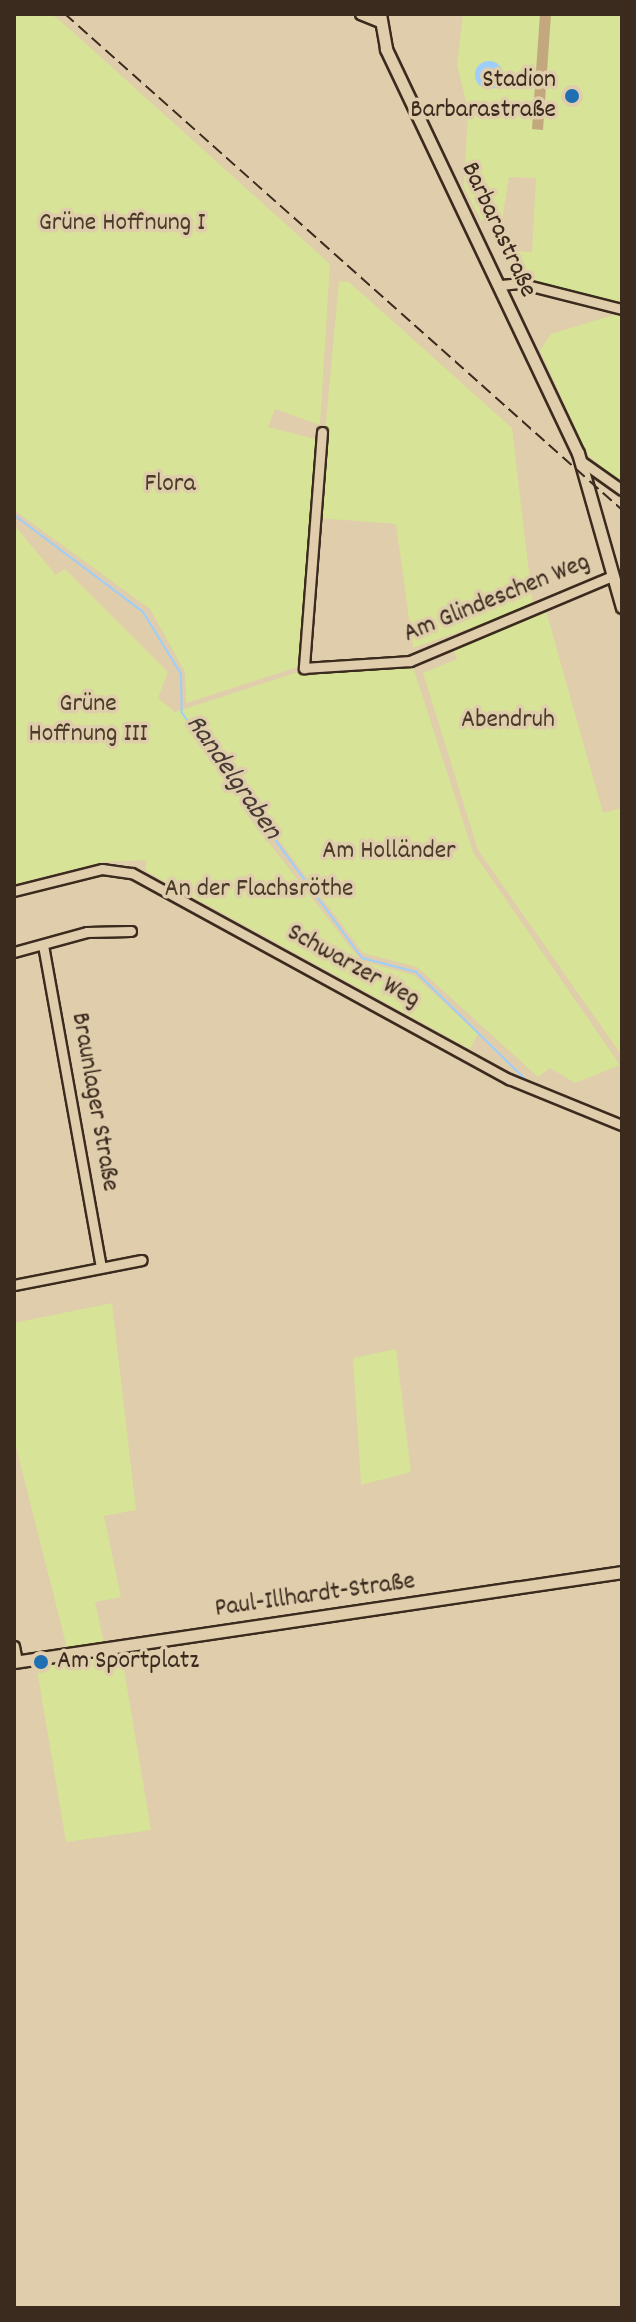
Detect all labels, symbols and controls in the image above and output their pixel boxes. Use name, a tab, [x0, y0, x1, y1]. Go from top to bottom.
place label: Stadion Barbarastraße	[410, 65, 556, 126]
marker: Stadion Barbarastraße	[563, 87, 581, 105]
street label: Barbarastraße	[453, 157, 543, 303]
park label: Grüne Hoffnung I	[39, 208, 205, 240]
park label: Flora	[144, 469, 196, 501]
street label: Am Glindeschen Weg	[399, 547, 595, 651]
park label: Grüne Hoffnung III	[28, 689, 148, 750]
park label: Abendruh	[461, 705, 555, 737]
water label: Randelgraben	[177, 709, 287, 847]
park label: Am Holländer	[322, 836, 456, 868]
park label: An der Flachsröthe	[165, 874, 353, 906]
street label: Schwarzer Weg	[281, 918, 425, 1016]
street label: Braunlager Straße	[63, 1010, 125, 1194]
street label: Paul-Illhardt-Straße	[213, 1567, 417, 1625]
place label: Am Sportplatz	[57, 1646, 199, 1678]
marker: Am Sportplatz	[32, 1653, 50, 1671]

